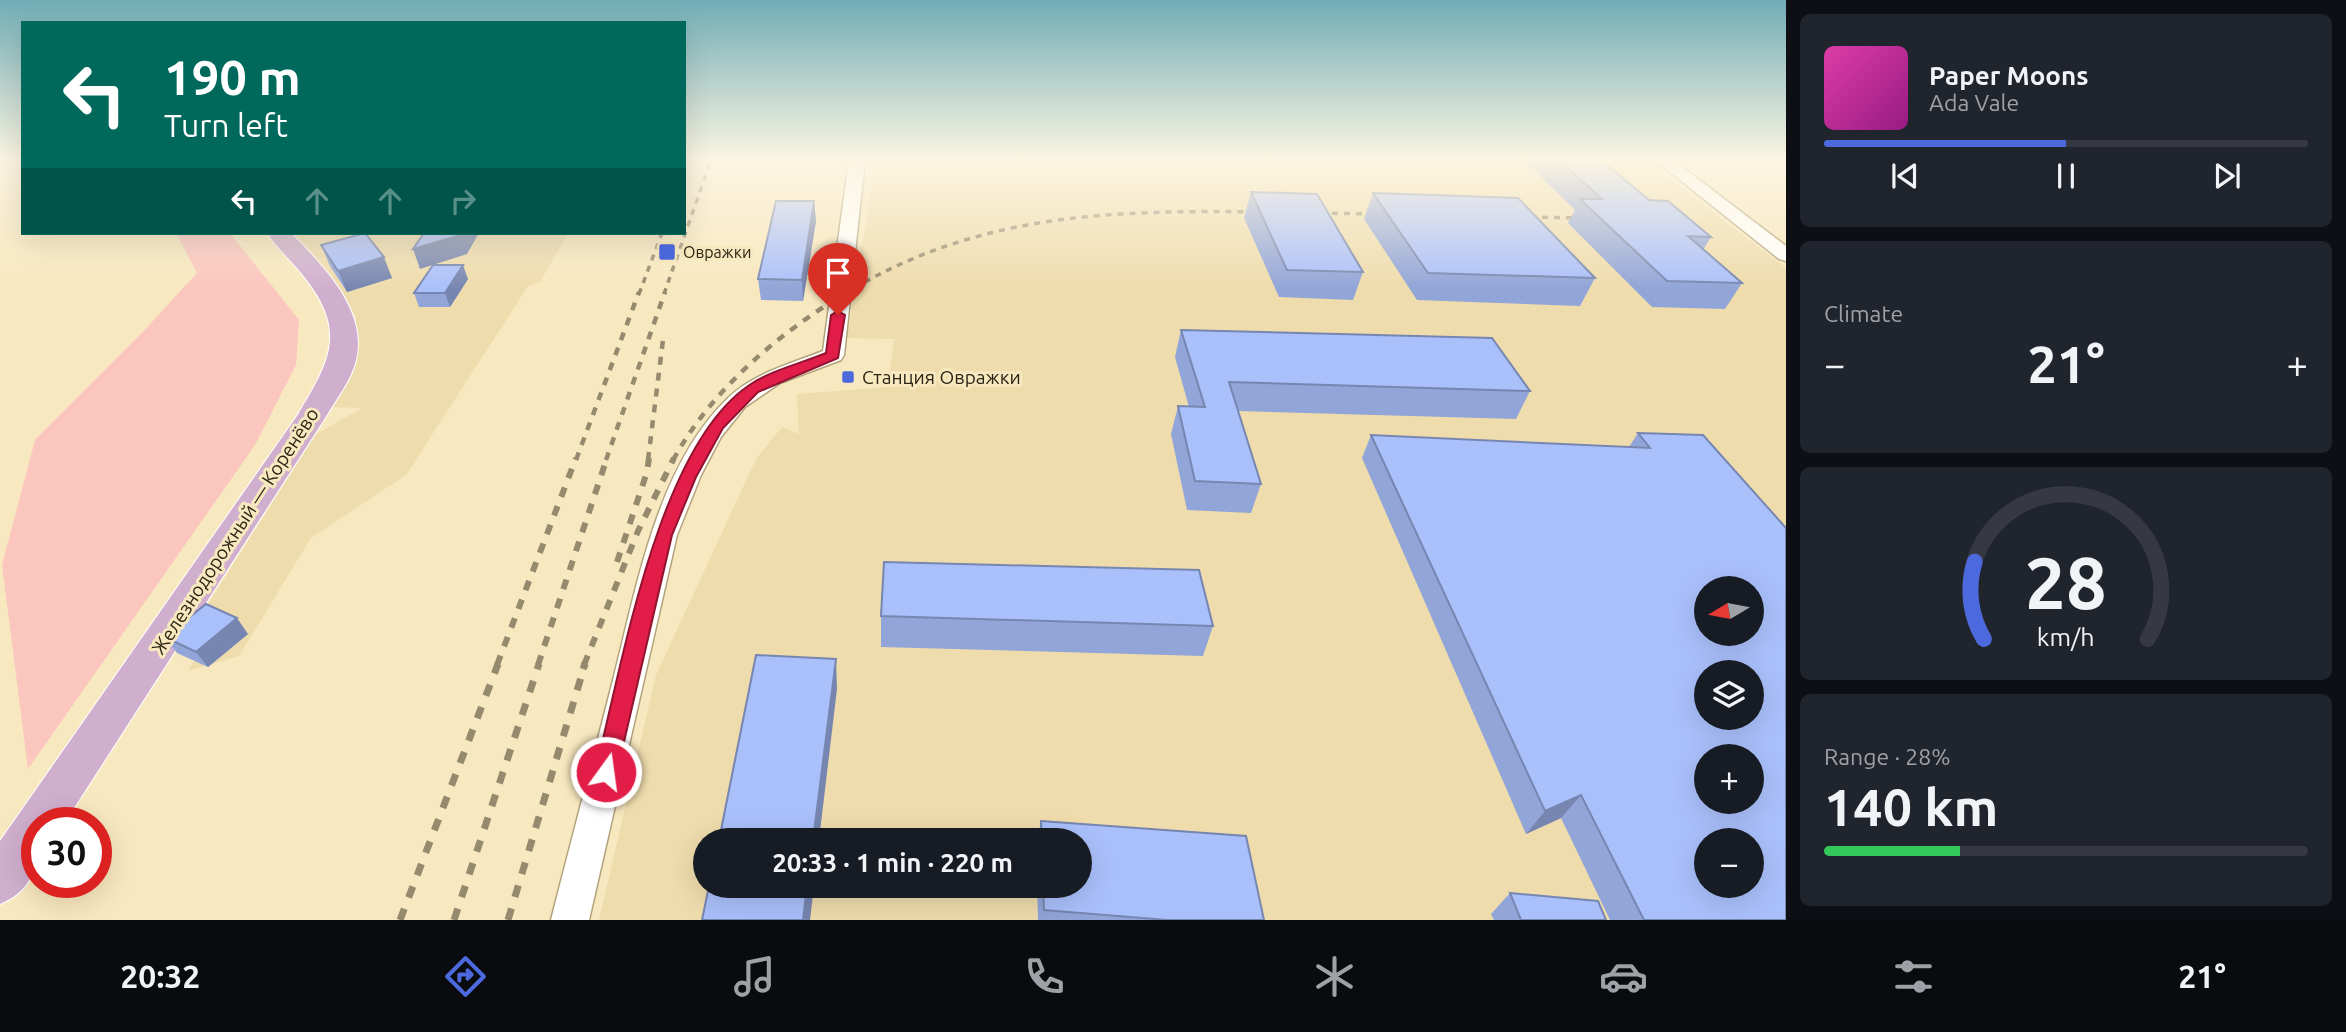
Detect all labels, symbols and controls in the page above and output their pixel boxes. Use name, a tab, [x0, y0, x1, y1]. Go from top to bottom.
icon: left	[49, 49, 140, 140]
text: 190 m	[164, 49, 301, 104]
text: Paper Moons	[1929, 61, 2088, 90]
text: Ada Vale	[1929, 90, 2019, 115]
text: Turn left	[164, 107, 288, 143]
icon: previous	[1886, 157, 1924, 195]
icon: pause	[2047, 157, 2085, 195]
icon: next	[2208, 157, 2246, 195]
icon: left	[225, 182, 263, 220]
icon: ahead	[298, 182, 336, 220]
icon: ahead	[371, 182, 409, 220]
icon: right	[444, 182, 482, 220]
marker: Овражки	[657, 242, 677, 262]
place label: Овражки	[683, 243, 751, 261]
pin	[808, 243, 868, 315]
icon: arrive	[819, 254, 857, 292]
text: Climate	[1824, 301, 1903, 326]
text: 21°	[2027, 335, 2105, 393]
text: −	[1824, 343, 1845, 385]
text: +	[2287, 343, 2308, 385]
place label: Станция Овражки	[862, 366, 1021, 388]
marker: Станция Овражки	[840, 369, 856, 385]
street label: Железнодорожный — Коренёво	[147, 404, 323, 658]
text: 28	[2025, 542, 2107, 624]
north arrow	[1694, 576, 1764, 646]
map controls	[1694, 576, 1764, 898]
text: km/h	[2037, 623, 2095, 651]
button: layers	[1694, 660, 1764, 730]
position arrow	[569, 735, 643, 809]
button: +	[1694, 744, 1764, 814]
text: Range · 28%	[1824, 744, 1951, 769]
text: 140 km	[1824, 778, 1998, 836]
speed limit sign: 30	[21, 807, 112, 898]
button: −	[1694, 828, 1764, 898]
text: 20:33 · 1 min · 220 m	[772, 848, 1013, 877]
icon: directions	[441, 952, 490, 1001]
icon: music	[730, 952, 779, 1001]
icon: phone	[1020, 952, 1069, 1001]
icon: climate	[1310, 952, 1359, 1001]
icon: car	[1599, 952, 1648, 1001]
icon: filters	[1889, 952, 1938, 1001]
text: 20:32	[120, 958, 200, 994]
text: 21°	[2178, 958, 2226, 994]

